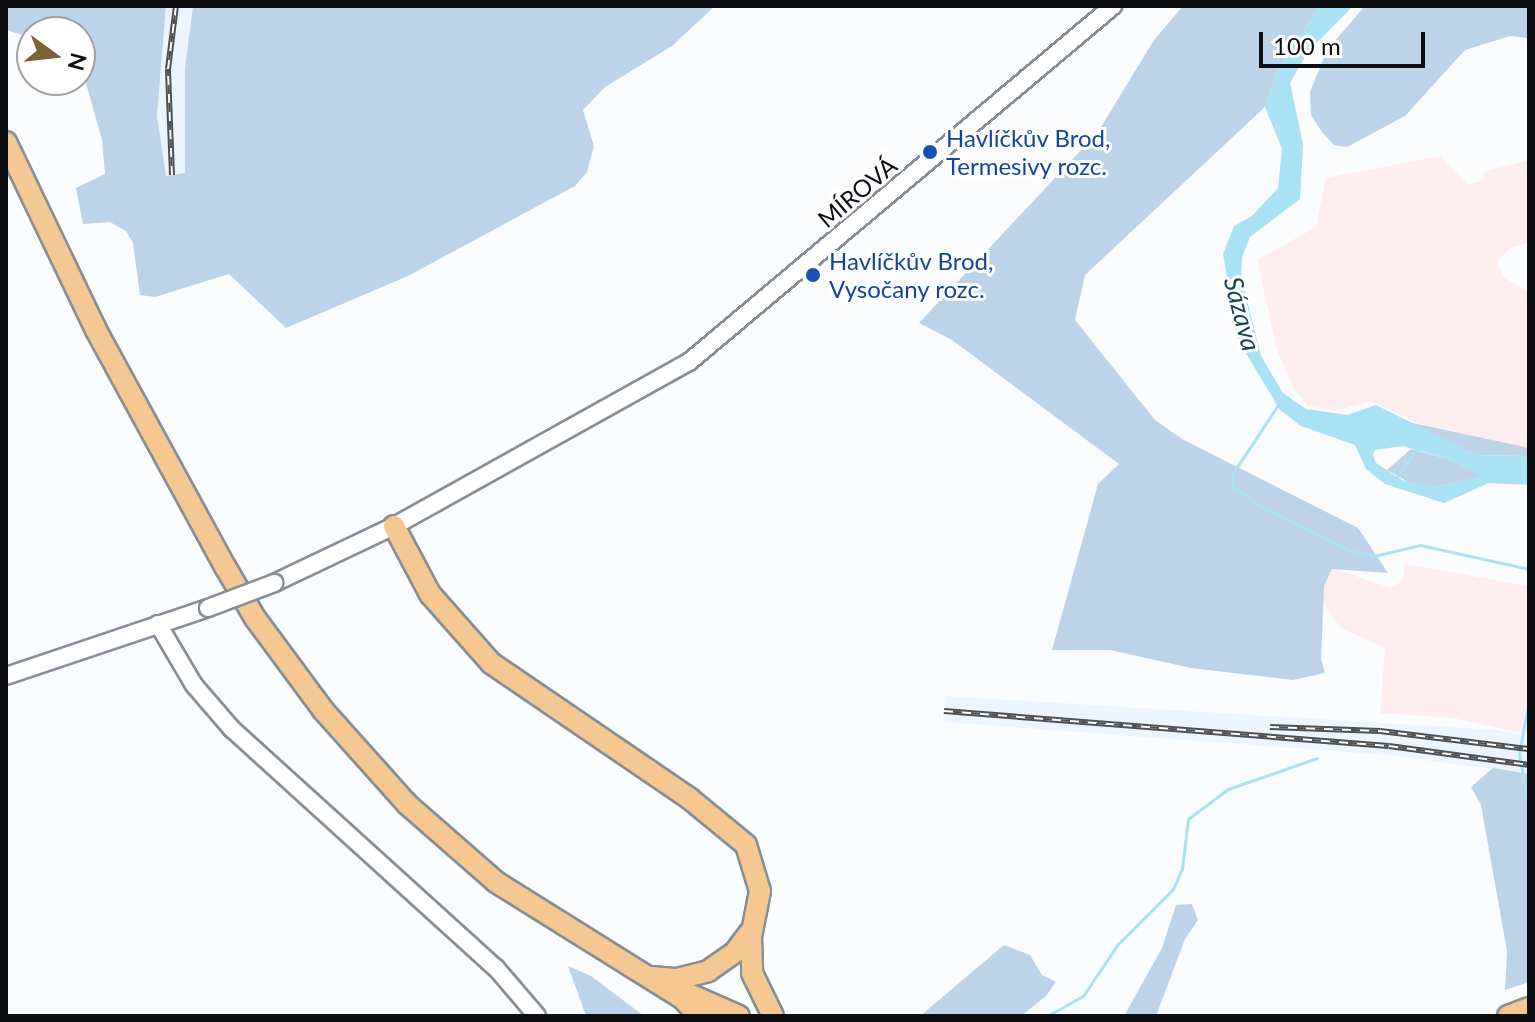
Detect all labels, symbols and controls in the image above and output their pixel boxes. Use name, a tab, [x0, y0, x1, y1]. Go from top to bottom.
north arrow	[16, 16, 96, 96]
scale bar	[1263, 16, 1429, 66]
text: 100 m	[1273, 31, 1341, 60]
text: N	[63, 50, 93, 73]
place label: Havlíčkův Brod, Termesivy rozc.	[946, 124, 1111, 180]
marker: Havlíčkův Brod, Termesivy rozc.	[921, 143, 939, 161]
street label: MÍROVÁ	[812, 151, 902, 233]
place label: Havlíčkův Brod, Vysočany rozc.	[829, 247, 994, 303]
marker: Havlíčkův Brod, Vysočany rozc.	[804, 266, 822, 284]
water label: Sázava	[1217, 273, 1267, 355]

